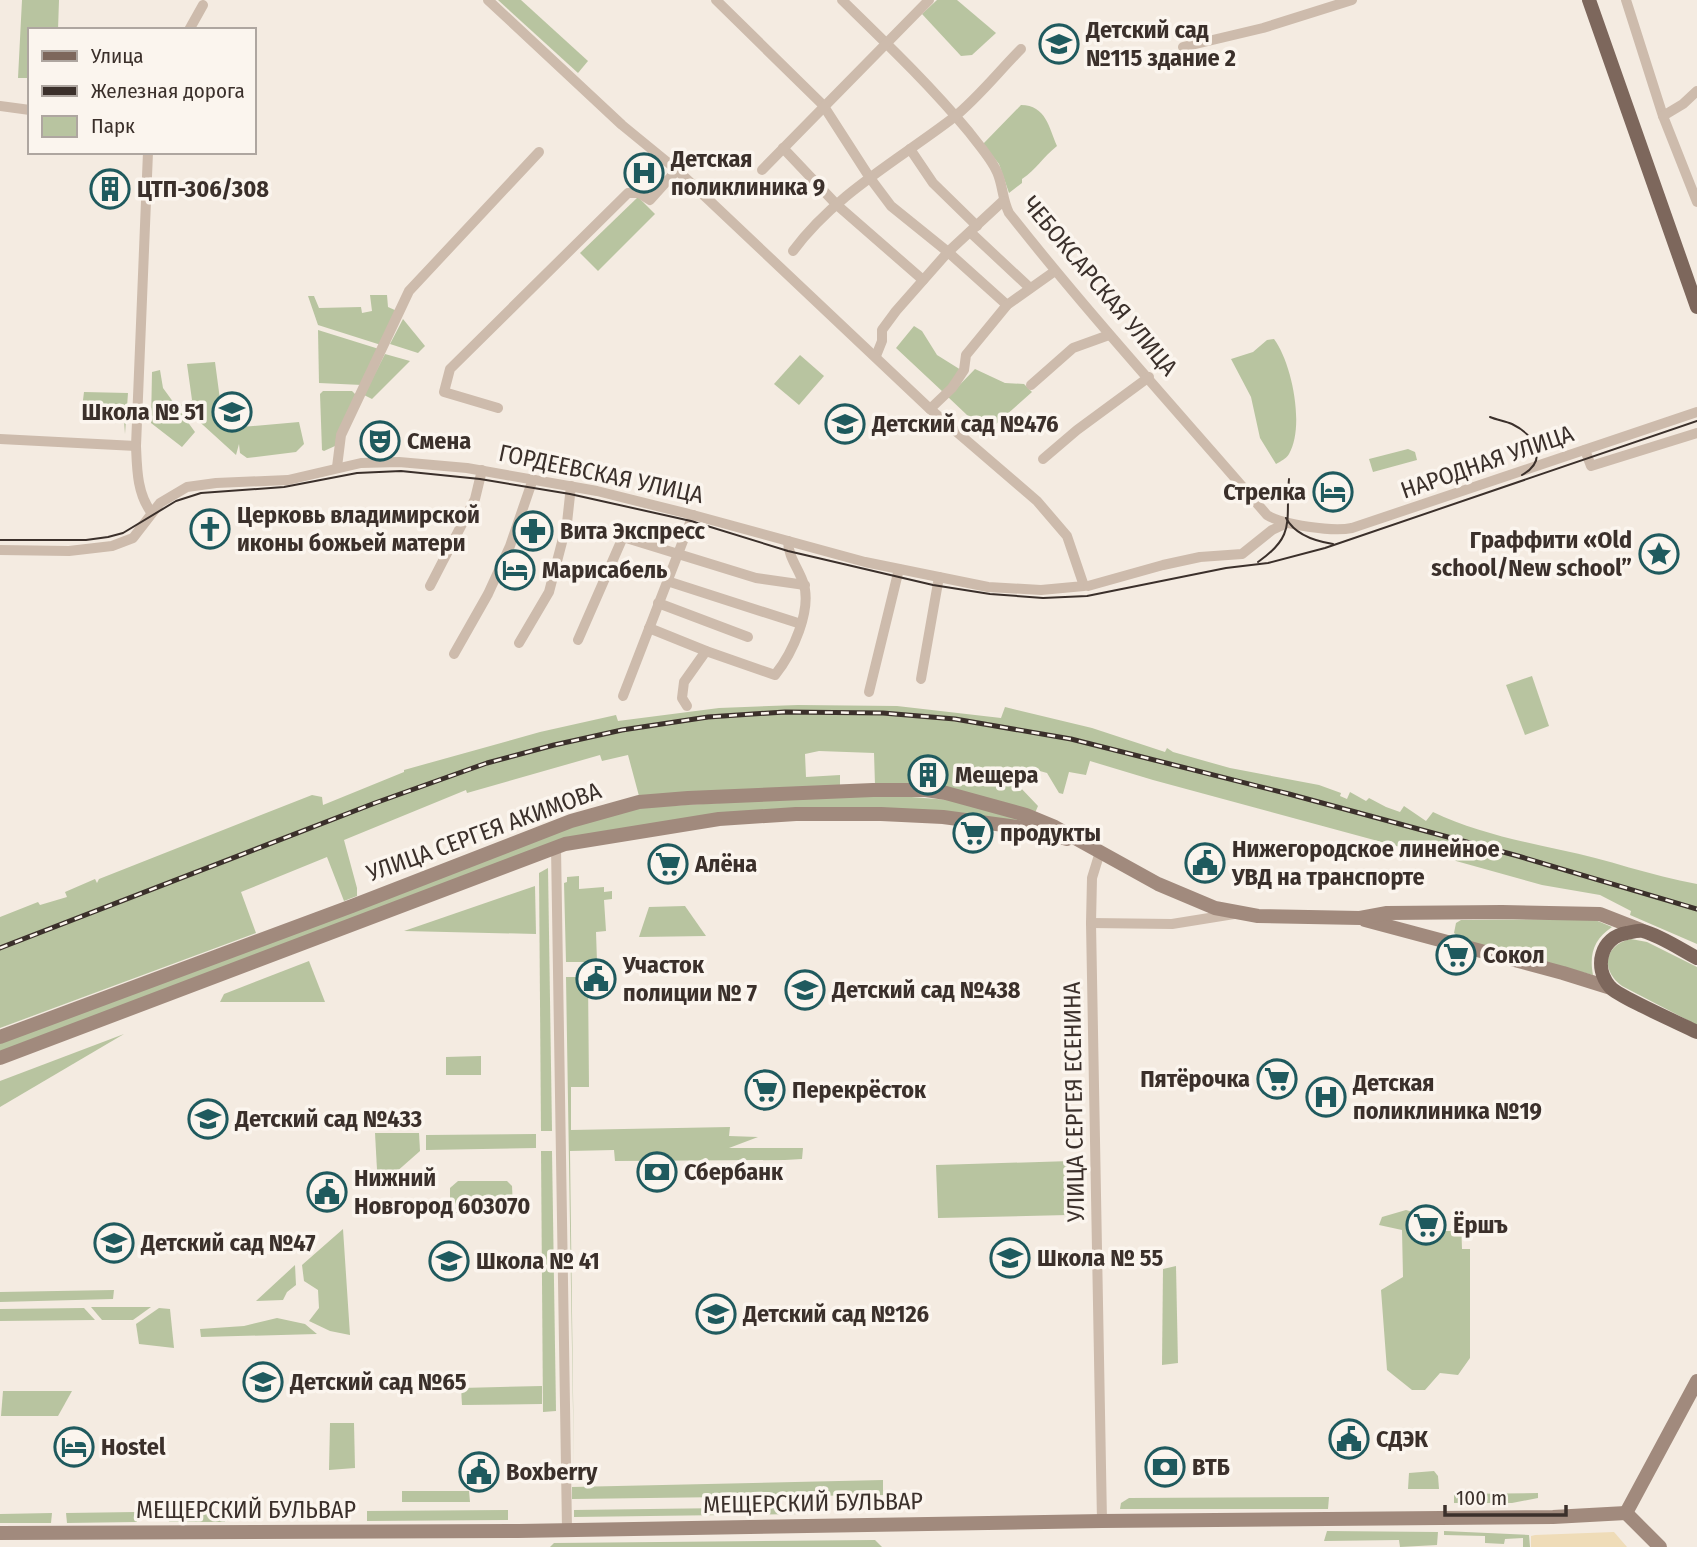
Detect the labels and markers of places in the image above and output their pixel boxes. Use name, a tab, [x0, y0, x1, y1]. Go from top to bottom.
place label: Детский сад №115 здание 2	[1085, 16, 1236, 72]
school or university icon: Детский сад №115 здание 2	[1038, 23, 1080, 65]
place label: Детская поликлиника 9	[670, 145, 825, 201]
hospital icon: Детская поликлиника 9	[623, 152, 665, 194]
building icon: ЦТП-306/308	[89, 168, 131, 210]
place label: ЦТП-306/308	[137, 175, 269, 203]
school or university icon: Школа № 51	[211, 391, 253, 433]
place label: Школа № 51	[82, 398, 205, 426]
school or university icon: Детский сад №476	[824, 403, 866, 445]
place label: Детский сад №476	[871, 410, 1059, 438]
theatre icon: Смена	[359, 420, 401, 462]
place label: Смена	[407, 427, 471, 455]
hotel icon: Стрелка	[1312, 471, 1354, 513]
place label: Стрелка	[1223, 478, 1306, 506]
place label: Церковь владимирской иконы божьей матери	[237, 501, 480, 557]
church icon: Церковь владимирской иконы божьей матери	[189, 508, 231, 550]
pharmacy icon: Вита Экспресс	[512, 510, 554, 552]
place label: Вита Экспресс	[560, 517, 706, 545]
place label: Граффити «Old school/New school”	[1431, 526, 1632, 582]
place icon: Граффити «Old school/New school”	[1638, 533, 1680, 575]
hotel icon: Марисабель	[494, 549, 536, 591]
place label: Марисабель	[542, 556, 668, 584]
building icon: Мещера	[907, 754, 949, 796]
place label: Мещера	[955, 761, 1039, 789]
supermarket icon: продукты	[952, 812, 994, 854]
place label: продукты	[1000, 819, 1101, 847]
place label: Нижегородское линейное УВД на транспорте	[1231, 835, 1500, 891]
public building icon: Нижегородское линейное УВД на транспорте	[1184, 842, 1226, 884]
supermarket icon: Алёна	[647, 843, 689, 885]
place label: Алёна	[694, 850, 757, 878]
supermarket icon: Сокол	[1435, 934, 1477, 976]
place label: Сокол	[1483, 941, 1545, 969]
place label: Участок полиции № 7	[622, 951, 757, 1007]
public building icon: Участок полиции № 7	[575, 958, 617, 1000]
school or university icon: Детский сад №438	[784, 969, 826, 1011]
place label: Детский сад №438	[831, 976, 1021, 1004]
supermarket icon: Пятёрочка	[1256, 1058, 1298, 1100]
place label: Пятёрочка	[1140, 1065, 1250, 1093]
supermarket icon: Перекрёсток	[744, 1069, 786, 1111]
place label: Детская поликлиника №19	[1352, 1069, 1542, 1125]
place label: Перекрёсток	[792, 1076, 927, 1104]
hospital icon: Детская поликлиника №19	[1305, 1076, 1347, 1118]
school or university icon: Детский сад №433	[187, 1098, 229, 1140]
place label: Детский сад №433	[234, 1105, 422, 1133]
bank icon: Сбербанк	[636, 1151, 678, 1193]
place label: Сбербанк	[684, 1158, 784, 1186]
place label: Нижний Новгород 603070	[354, 1164, 530, 1220]
public building icon: Нижний Новгород 603070	[306, 1171, 348, 1213]
supermarket icon: Ёршъ	[1405, 1204, 1447, 1246]
place label: Ёршъ	[1453, 1211, 1508, 1239]
school or university icon: Детский сад №47	[93, 1222, 135, 1264]
place label: Детский сад №47	[140, 1229, 315, 1257]
school or university icon: Школа № 55	[989, 1237, 1031, 1279]
school or university icon: Школа № 41	[428, 1240, 470, 1282]
place label: Школа № 55	[1037, 1244, 1164, 1272]
place label: Школа № 41	[476, 1247, 600, 1275]
school or university icon: Детский сад №126	[695, 1293, 737, 1335]
place label: Детский сад №126	[742, 1300, 929, 1328]
school or university icon: Детский сад №65	[242, 1361, 284, 1403]
place label: Детский сад №65	[289, 1368, 467, 1396]
public building icon: СДЭК	[1328, 1418, 1370, 1460]
place label: СДЭК	[1376, 1425, 1428, 1453]
hotel icon: Hostel	[53, 1426, 95, 1468]
place label: Hostel	[101, 1433, 166, 1461]
bank icon: ВТБ	[1144, 1446, 1186, 1488]
public building icon: Boxberry	[458, 1451, 500, 1493]
place label: ВТБ	[1192, 1453, 1230, 1481]
place label: Boxberry	[506, 1458, 598, 1486]

